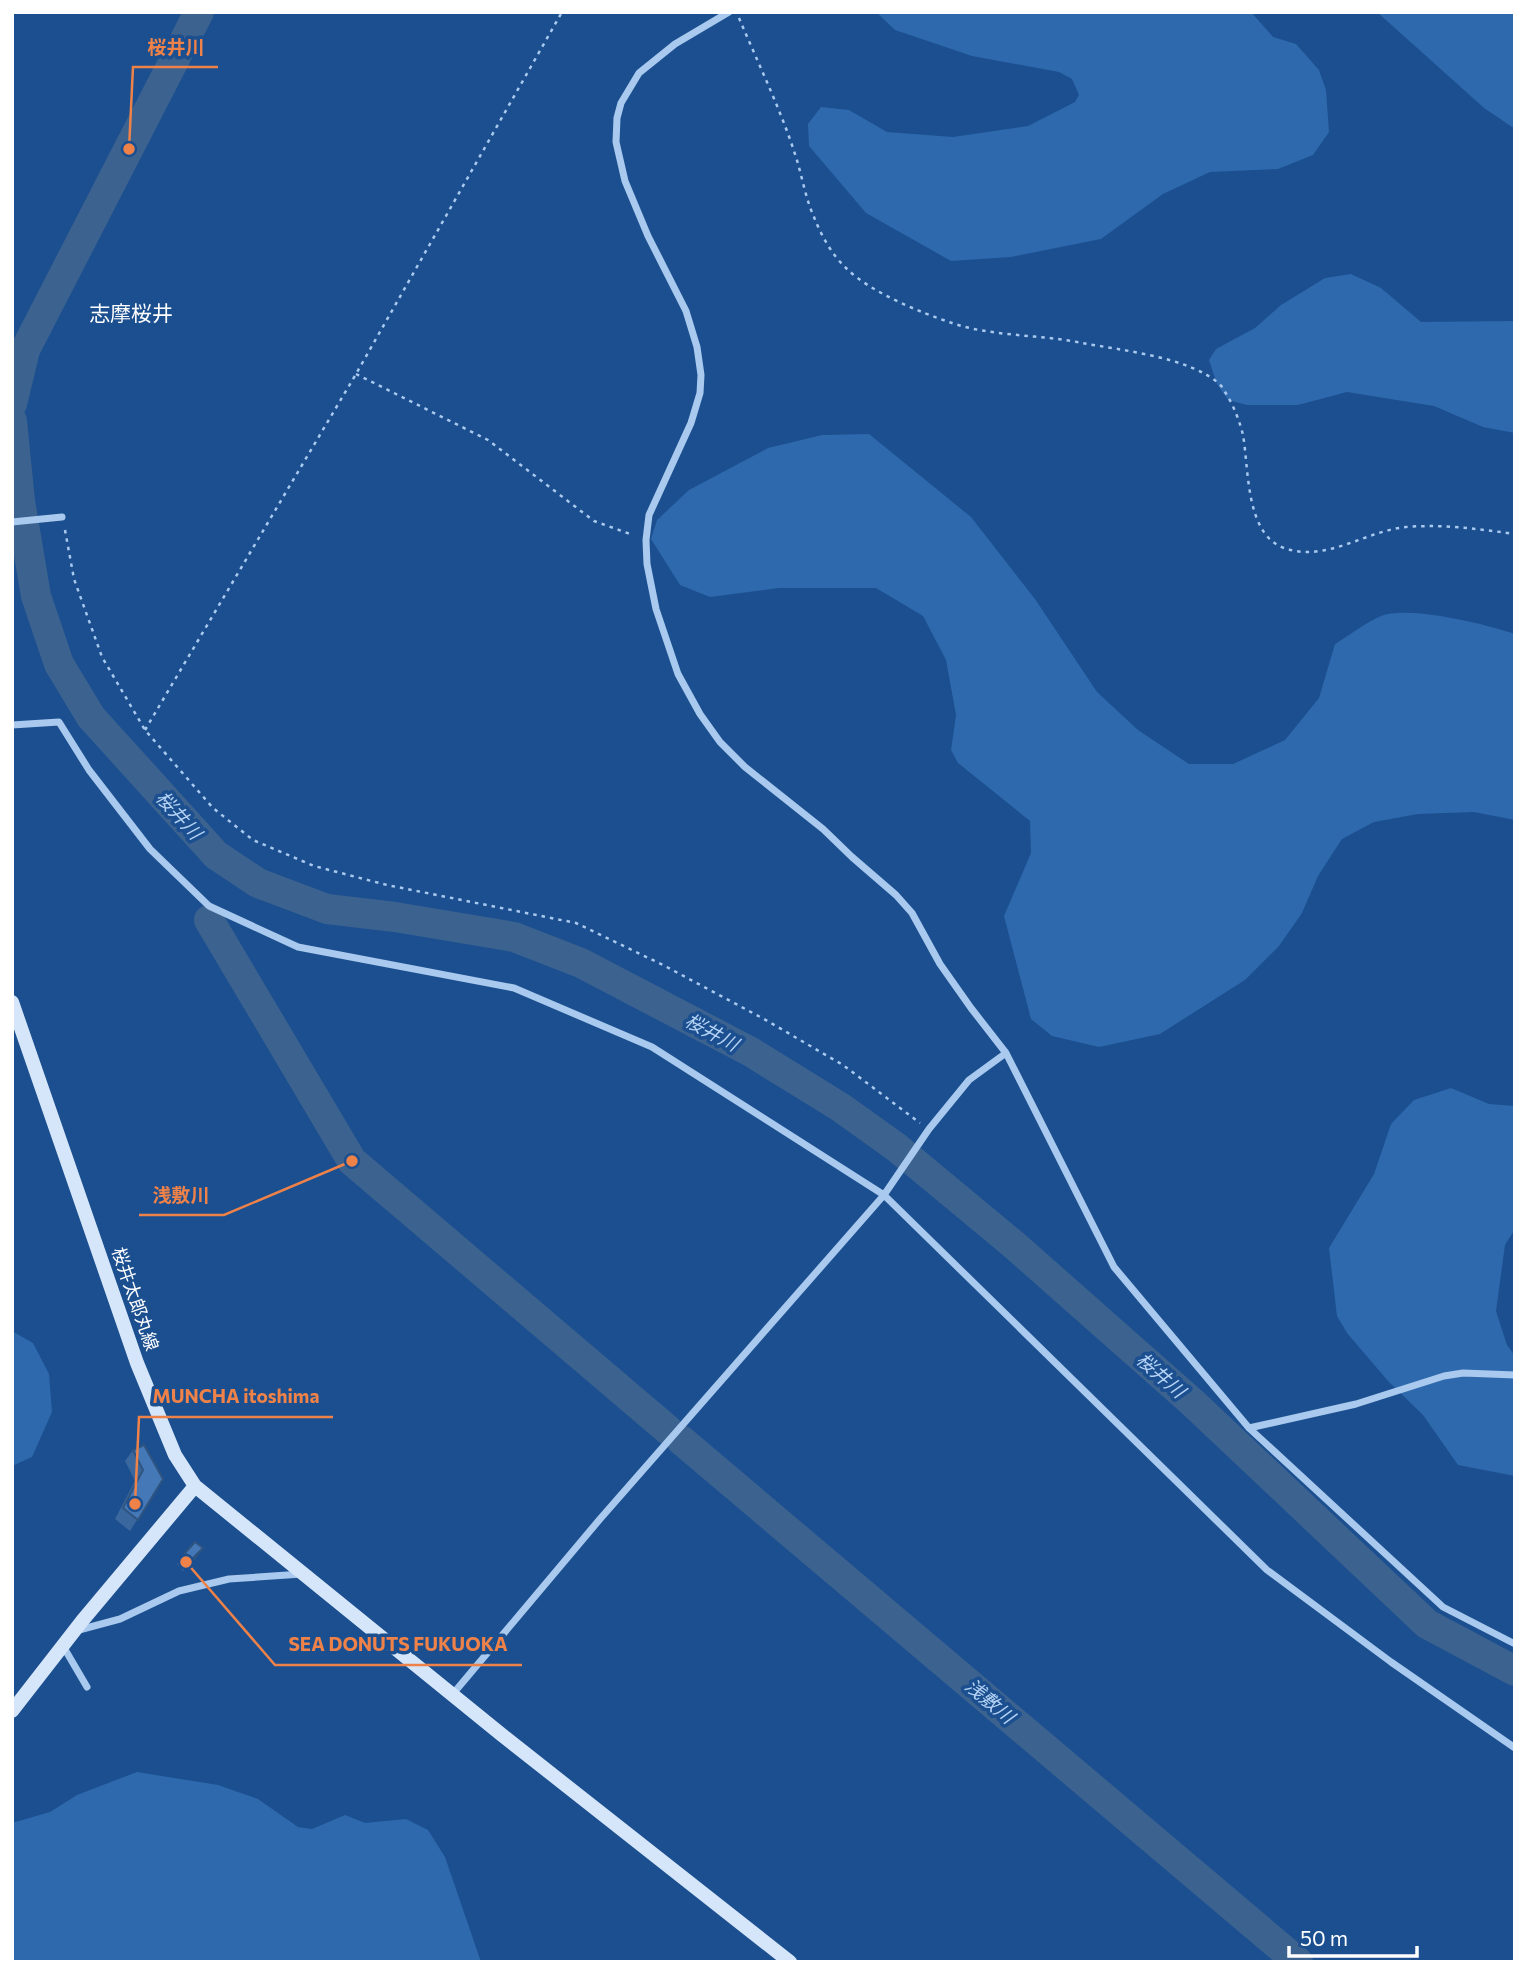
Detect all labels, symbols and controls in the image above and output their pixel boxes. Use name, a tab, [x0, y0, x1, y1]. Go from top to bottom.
callout: 桜井川	[133, 27, 218, 67]
text: 桜井川	[147, 35, 205, 58]
district label: 志摩桜井	[89, 300, 173, 325]
water label: 桜井川	[152, 786, 208, 845]
water label: 桜井川	[682, 1008, 745, 1056]
callout: 浅敷川	[139, 1175, 224, 1215]
text: 浅敷川	[152, 1183, 210, 1206]
street label: 桜井太郎丸線	[108, 1244, 164, 1353]
water label: 桜井川	[1132, 1347, 1192, 1403]
callout: MUNCHA itoshima	[139, 1377, 333, 1417]
text: MUNCHA itoshima	[153, 1384, 319, 1407]
callout: SEA DONUTS FUKUOKA	[275, 1625, 522, 1665]
text: SEA DONUTS FUKUOKA	[288, 1632, 508, 1655]
water label: 浅敷川	[961, 1673, 1021, 1729]
scale bar	[1289, 1914, 1417, 1958]
text: 50 m	[1300, 1925, 1348, 1950]

